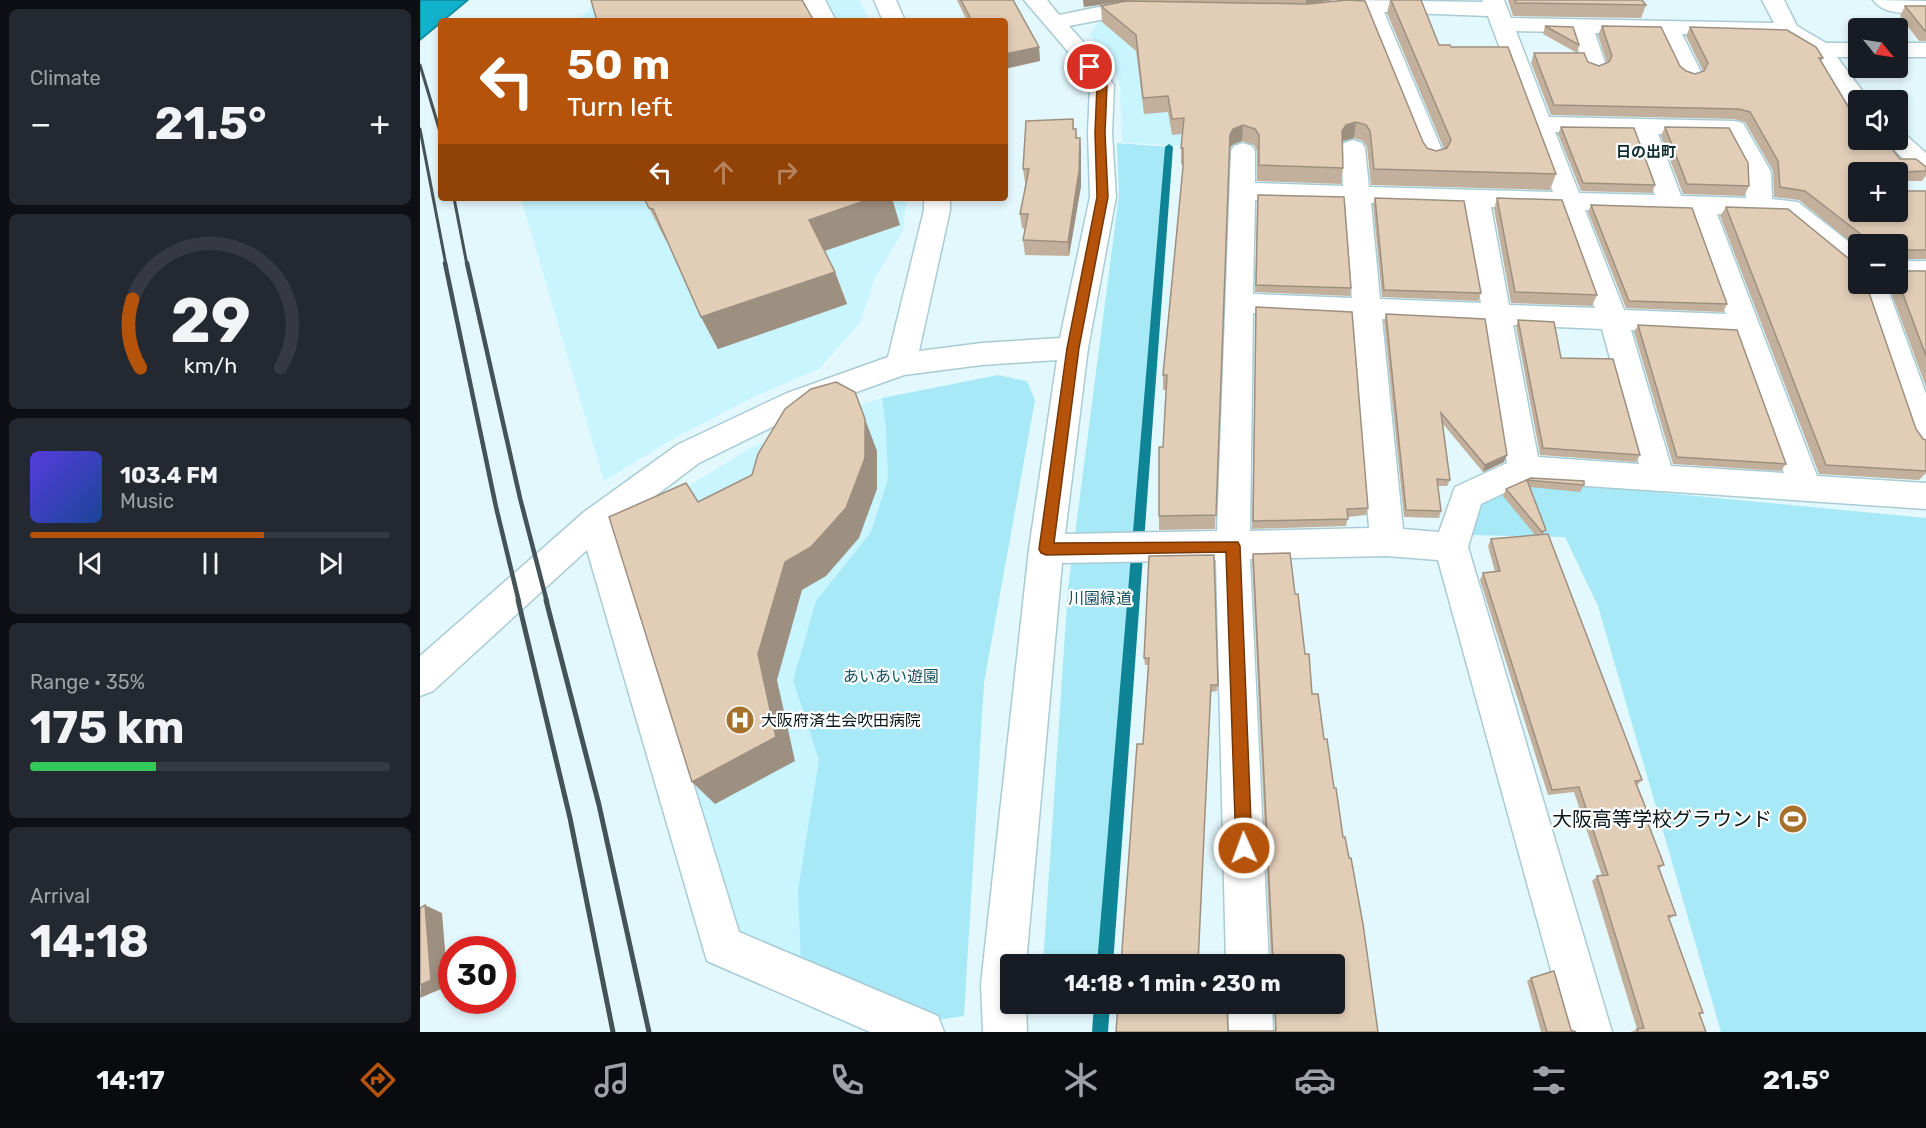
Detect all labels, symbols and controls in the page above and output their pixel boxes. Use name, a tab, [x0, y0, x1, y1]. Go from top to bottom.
north arrow	[1848, 18, 1908, 78]
map controls	[1848, 18, 1908, 294]
text: 50 m	[567, 40, 670, 90]
pin	[1064, 41, 1115, 92]
icon: left	[468, 42, 546, 120]
icon: arrive	[1073, 50, 1106, 83]
text: Climate	[30, 66, 101, 90]
button: sound	[1848, 90, 1908, 150]
text: Turn left	[567, 91, 672, 123]
text: 21.5°	[154, 97, 266, 150]
text: −	[30, 104, 51, 143]
text: +	[369, 104, 390, 143]
district label: 日の出町	[1616, 143, 1676, 161]
icon: left	[644, 156, 677, 189]
icon: ahead	[707, 156, 740, 189]
icon: right	[770, 156, 803, 189]
button: +	[1848, 162, 1908, 222]
button: −	[1848, 234, 1908, 294]
text: 29	[170, 285, 250, 359]
text: km/h	[183, 354, 237, 379]
text: 103.4 FM	[120, 462, 218, 489]
text: Music	[120, 489, 174, 513]
icon: previous	[74, 547, 107, 580]
icon: pause	[194, 547, 227, 580]
icon: next	[314, 547, 347, 580]
park label: 川園緑道	[1068, 589, 1132, 608]
park label: あいあい遊園	[843, 667, 939, 686]
text: Range · 35%	[30, 670, 145, 694]
text: 175 km	[30, 701, 184, 754]
hospital icon: 大阪府済生会吹田病院	[724, 704, 756, 736]
place label: 大阪府済生会吹田病院	[761, 711, 921, 730]
sports icon: 大阪高等学校グラウンド	[1777, 803, 1809, 835]
place label: 大阪高等学校グラウンド	[1552, 807, 1772, 831]
position arrow	[1212, 816, 1276, 880]
text: Arrival	[30, 884, 90, 908]
text: 14:18	[30, 915, 149, 968]
speed limit sign: 30	[438, 936, 516, 1014]
text: 14:18 · 1 min · 230 m	[1064, 970, 1281, 997]
icon: directions	[357, 1059, 399, 1101]
icon: music	[591, 1059, 633, 1101]
icon: phone	[826, 1059, 868, 1101]
icon: climate	[1060, 1059, 1102, 1101]
icon: car	[1294, 1059, 1336, 1101]
icon: filters	[1528, 1059, 1570, 1101]
text: 14:17	[96, 1064, 165, 1096]
text: 21.5°	[1763, 1064, 1830, 1096]

